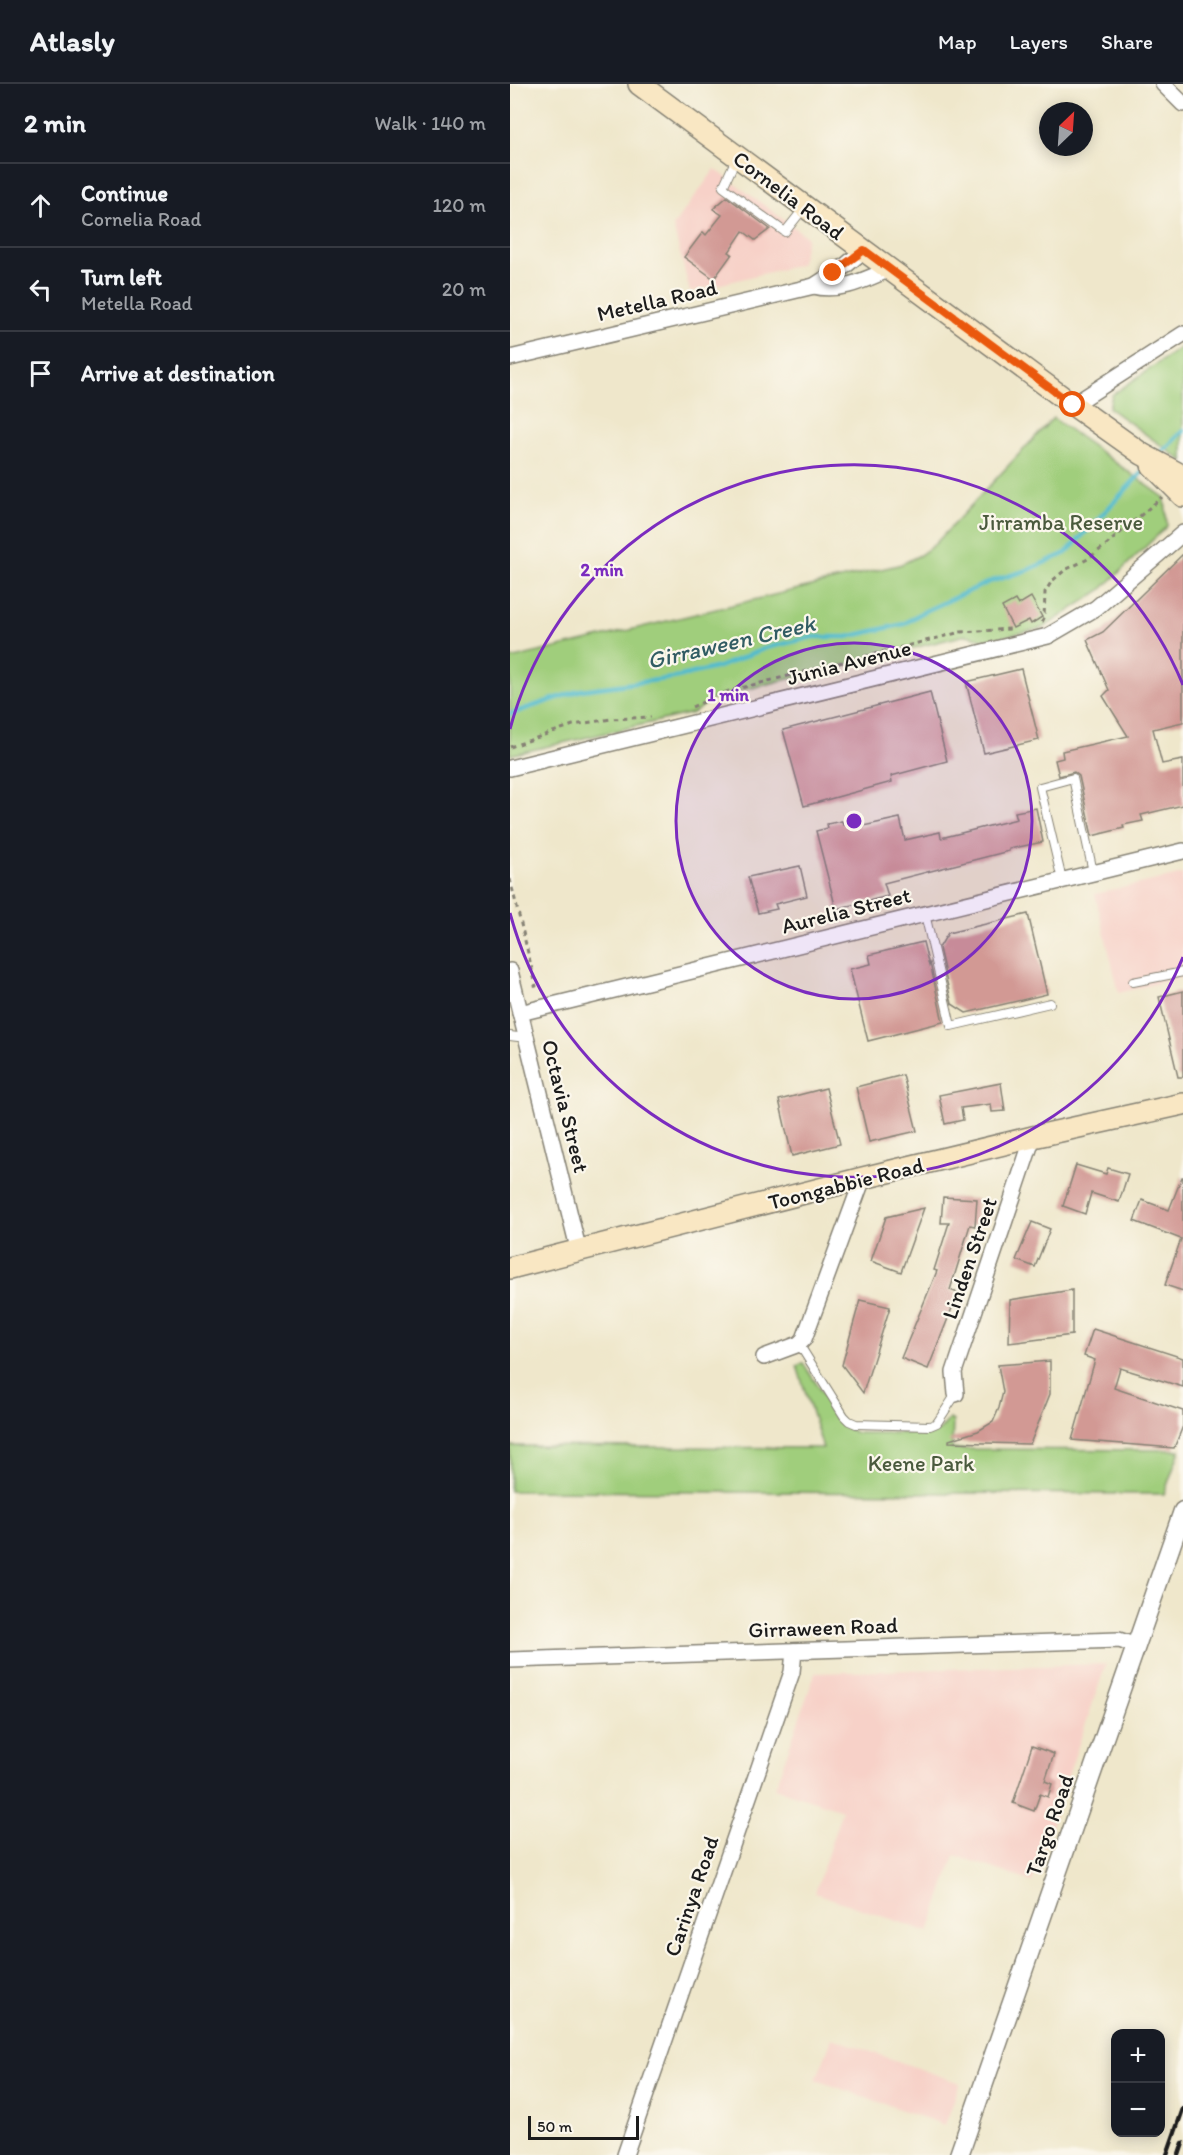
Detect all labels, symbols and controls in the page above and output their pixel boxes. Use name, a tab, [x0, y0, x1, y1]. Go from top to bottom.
text: Atlasly	[30, 24, 115, 58]
text: Map	[938, 29, 977, 54]
text: Layers	[1010, 29, 1068, 54]
text: Share	[1101, 29, 1153, 54]
north arrow	[1039, 102, 1093, 156]
text: 2 min	[24, 107, 86, 139]
text: Walk · 140 m	[375, 111, 486, 135]
street label: Cornelia Road	[728, 145, 850, 246]
text: Continue	[81, 180, 168, 207]
icon: ahead	[24, 189, 57, 222]
text: 120 m	[433, 193, 486, 217]
text: Cornelia Road	[81, 207, 202, 231]
route end	[819, 259, 845, 285]
text: Turn left	[81, 264, 162, 291]
icon: left	[24, 273, 57, 306]
street label: Metella Road	[594, 274, 720, 327]
text: 20 m	[442, 277, 486, 301]
text: Metella Road	[81, 291, 193, 315]
icon: arrive	[24, 357, 57, 390]
text: Arrive at destination	[81, 360, 275, 387]
route start	[1059, 391, 1085, 417]
park label: Jirramba Reserve	[979, 509, 1143, 536]
text: 2 min	[581, 559, 624, 581]
water label: Girraween Creek	[644, 608, 819, 675]
street label: Junia Avenue	[784, 634, 914, 691]
text: 1 min	[707, 684, 749, 706]
centre of rings	[844, 811, 864, 831]
street label: Aurelia Street	[779, 881, 913, 940]
street label: Octavia Street	[536, 1037, 595, 1175]
street label: Toongabbie Road	[765, 1151, 927, 1216]
street label: Linden Street	[936, 1194, 1003, 1323]
park label: Keene Park	[868, 1450, 975, 1477]
street label: Girraween Road	[748, 1611, 899, 1644]
street label: Targo Road	[1019, 1771, 1079, 1880]
street label: Carinya Road	[658, 1832, 725, 1960]
map controls	[1111, 2029, 1165, 2137]
button: +	[1111, 2029, 1165, 2083]
button: −	[1111, 2083, 1165, 2137]
scale bar	[528, 2113, 639, 2140]
text: 50 m	[537, 2117, 572, 2136]

